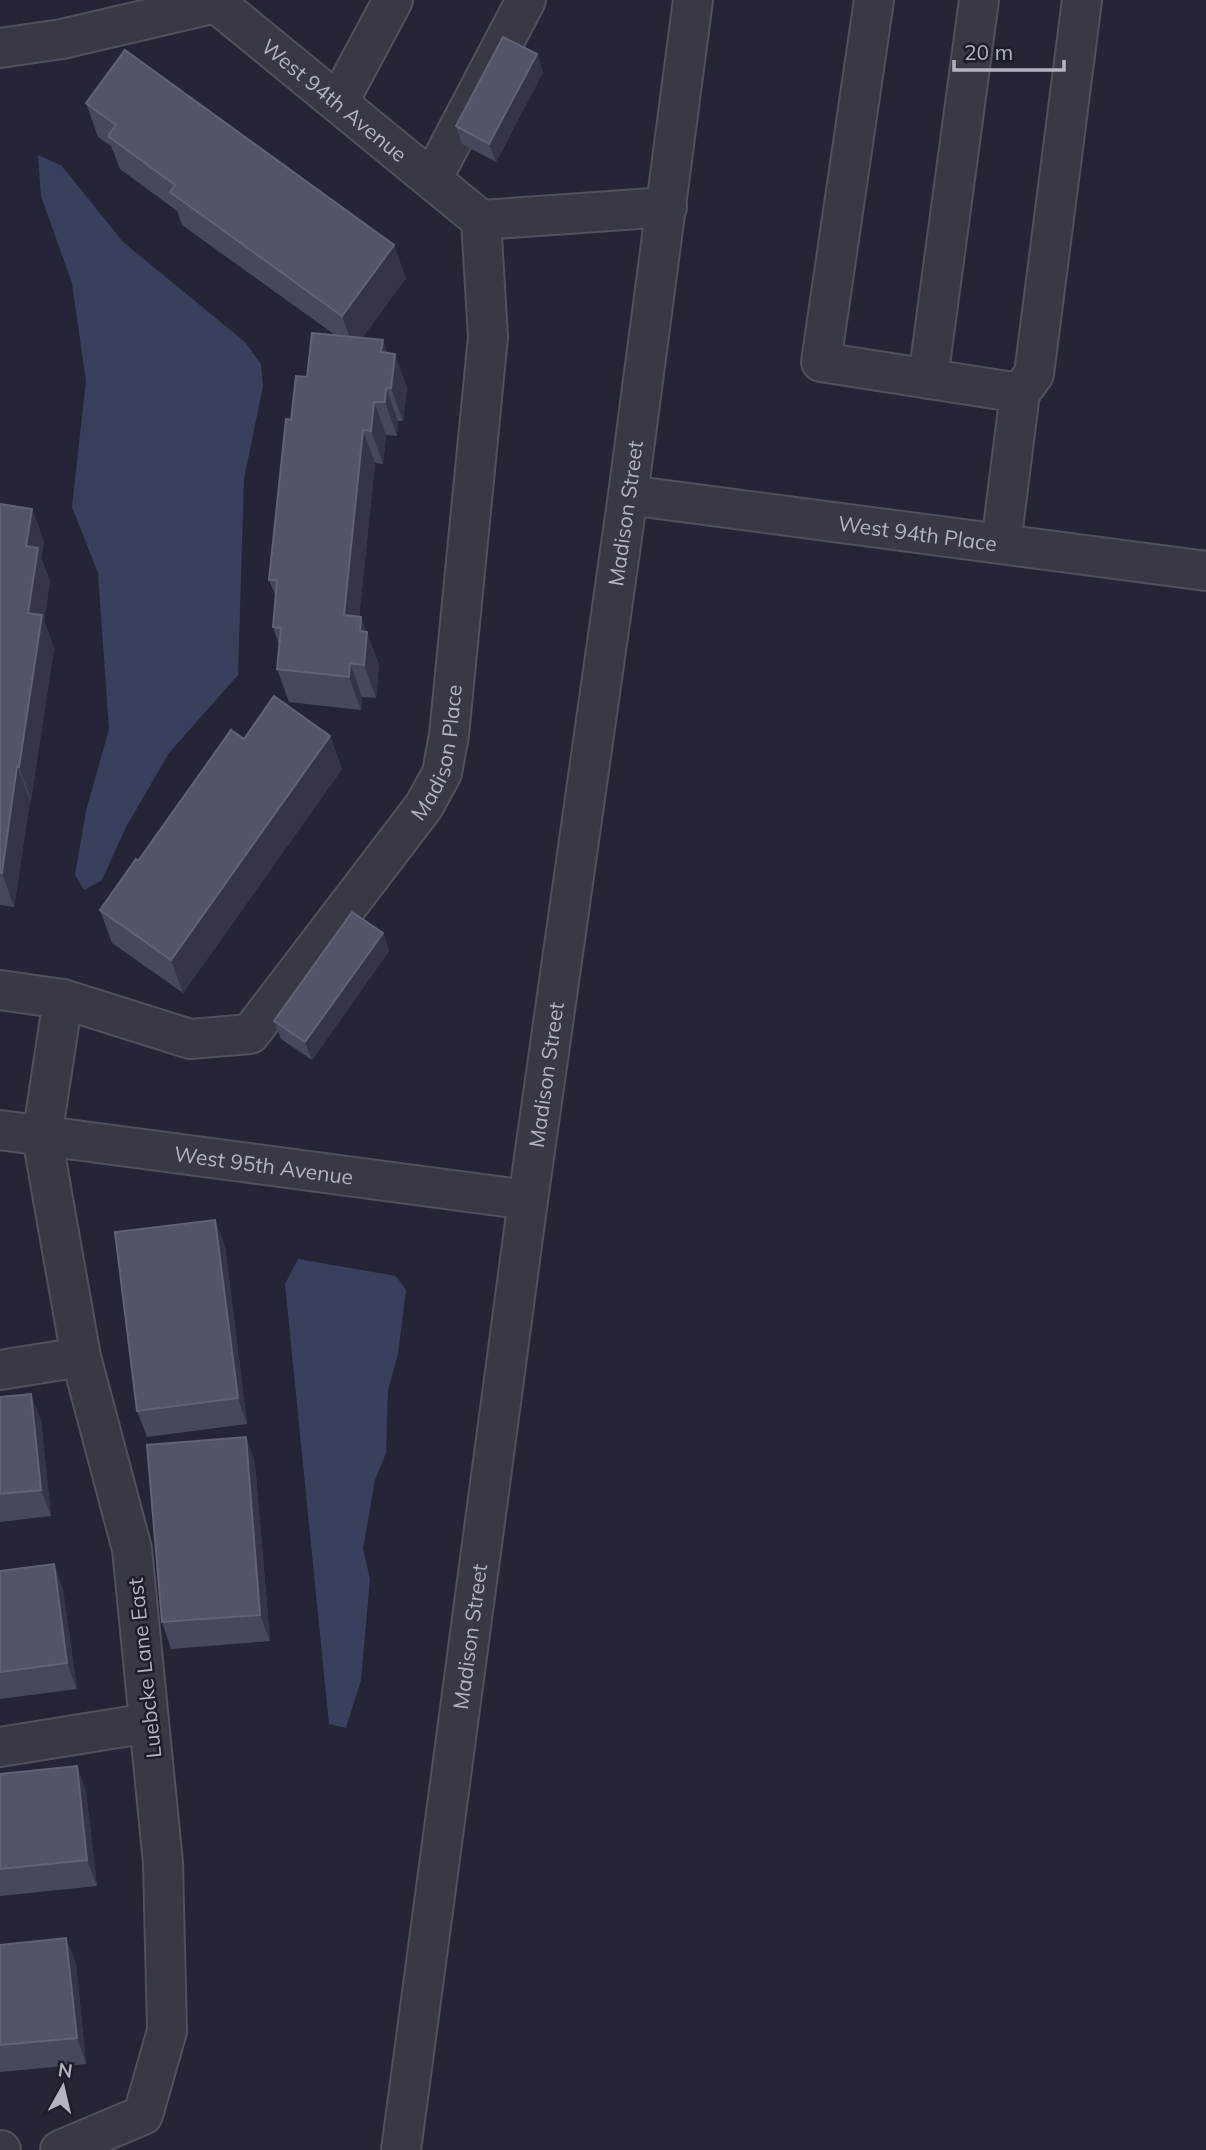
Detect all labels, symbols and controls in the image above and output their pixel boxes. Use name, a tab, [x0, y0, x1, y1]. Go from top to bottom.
scale bar	[954, 28, 1064, 72]
street label: West 94th Avenue	[257, 33, 413, 167]
text: 20 m	[964, 39, 1013, 65]
street label: Madison Street	[602, 439, 648, 588]
street label: West 94th Place	[836, 510, 999, 556]
street label: Madison Place	[405, 683, 467, 825]
street label: Madison Street	[523, 1000, 569, 1149]
street label: West 95th Avenue	[173, 1140, 355, 1190]
street label: Madison Street	[447, 1562, 492, 1711]
street label: Luebcke Lane East	[122, 1577, 166, 1759]
north arrow	[28, 2052, 98, 2122]
text: N	[57, 2057, 74, 2083]

